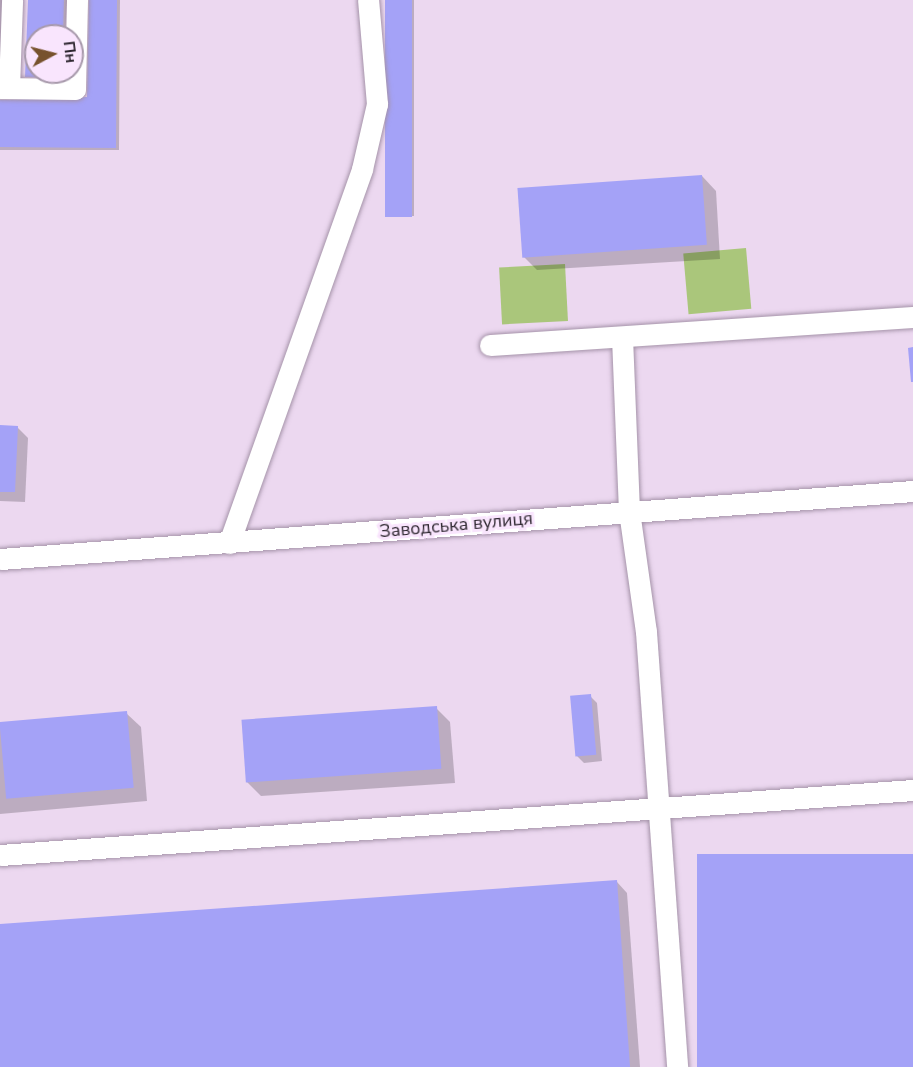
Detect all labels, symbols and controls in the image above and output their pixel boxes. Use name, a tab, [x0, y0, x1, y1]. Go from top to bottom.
north arrow	[24, 24, 84, 84]
text: Пн	[58, 40, 82, 64]
street label: Заводська вулиця	[378, 508, 534, 542]

